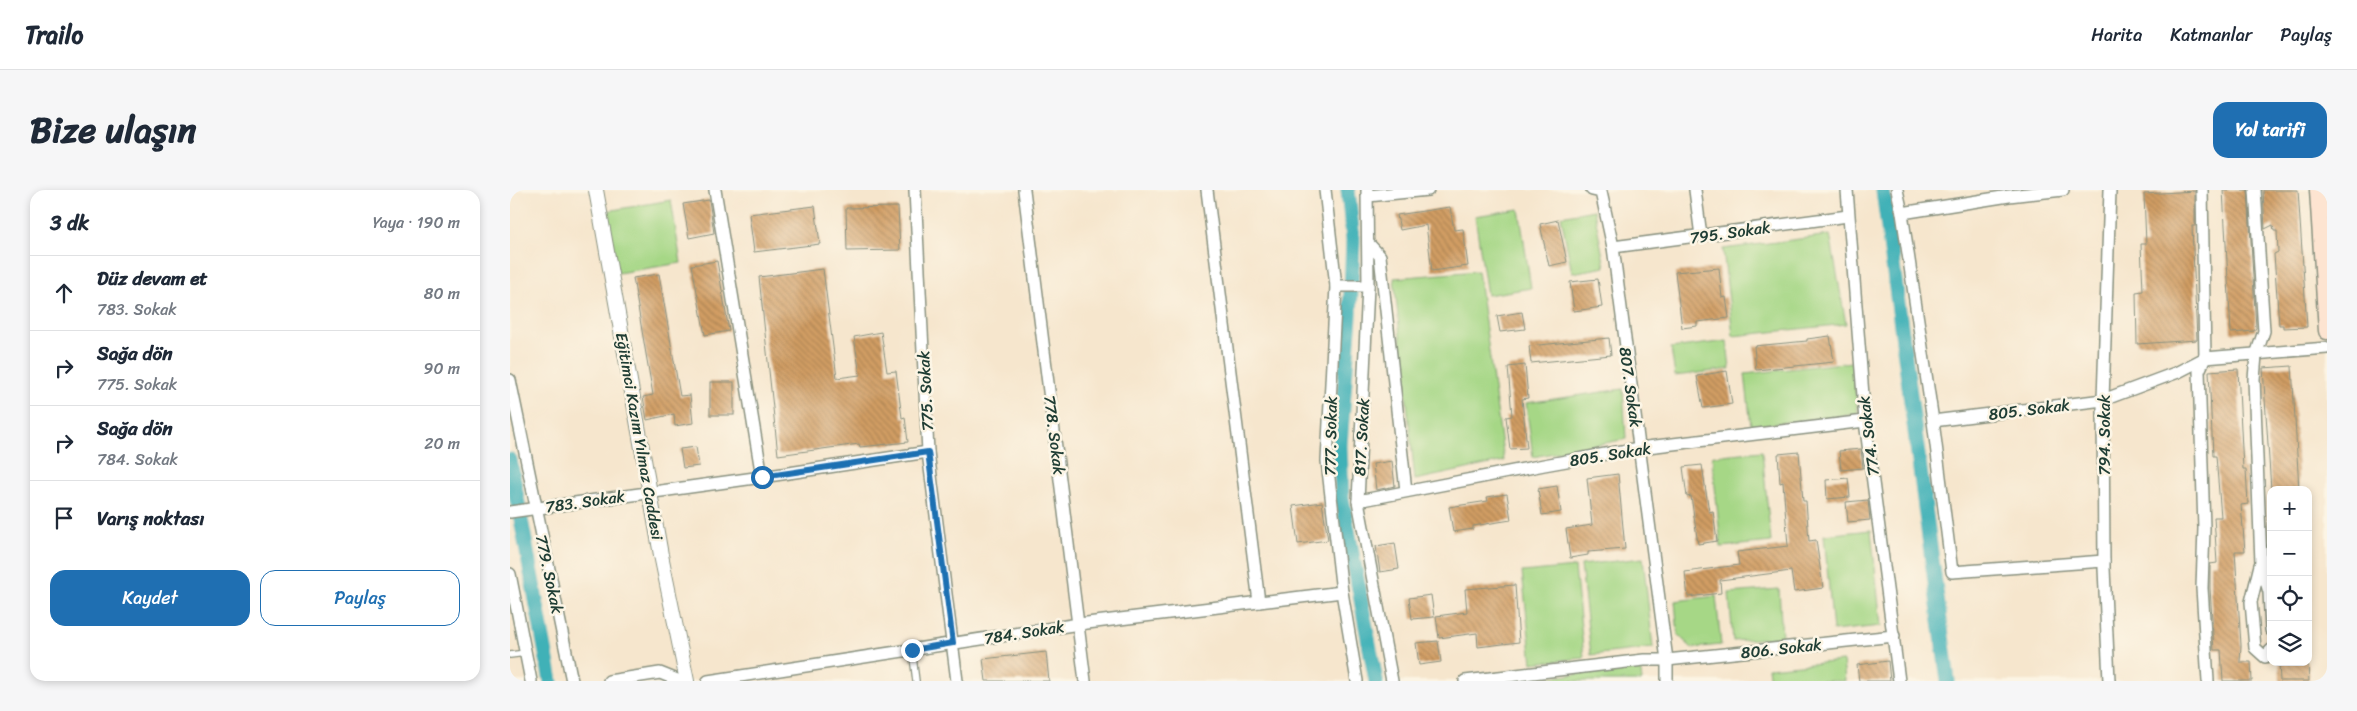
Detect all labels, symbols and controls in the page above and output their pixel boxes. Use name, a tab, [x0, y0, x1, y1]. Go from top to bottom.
text: Trailo	[25, 14, 83, 56]
text: Harita	[2091, 19, 2142, 51]
text: Katmanlar	[2170, 19, 2252, 51]
text: Paylaş	[2280, 19, 2332, 51]
text: Bize ulaşın	[30, 99, 196, 161]
button: Yol tarifi	[2213, 102, 2327, 158]
text: 3 dk	[50, 204, 89, 242]
text: Yaya · 190 m	[373, 208, 460, 237]
street label: 795. Sokak	[1688, 212, 1773, 252]
text: Düz devam et	[97, 262, 208, 295]
icon: ahead	[50, 279, 78, 307]
text: 80 m	[424, 279, 460, 308]
text: 783. Sokak	[97, 295, 177, 324]
street label: Eğitimci Kazım Yılmaz Caddesi	[607, 330, 672, 543]
text: Sağa dön	[97, 337, 172, 370]
street label: 807. Sokak	[1611, 345, 1651, 430]
street label: 775. Sokak	[909, 350, 942, 432]
icon: right	[50, 354, 78, 382]
text: 90 m	[424, 354, 460, 383]
text: 775. Sokak	[97, 370, 177, 399]
street label: 805. Sokak	[1987, 390, 2072, 429]
street label: 778. Sokak	[1035, 394, 1074, 477]
street label: 774. Sokak	[1849, 394, 1888, 478]
street label: 794. Sokak	[2090, 394, 2119, 476]
street label: 777. Sokak	[1315, 395, 1346, 476]
street label: 817. Sokak	[1345, 397, 1378, 477]
text: Sağa dön	[97, 412, 172, 445]
icon: right	[50, 429, 78, 457]
text: 20 m	[424, 429, 460, 458]
street label: 805. Sokak	[1567, 434, 1653, 475]
text: 784. Sokak	[97, 445, 178, 474]
route start	[751, 466, 774, 489]
street label: 783. Sokak	[544, 482, 627, 521]
map controls	[2267, 486, 2312, 666]
button: +	[2267, 486, 2312, 531]
text: Varış noktası	[97, 502, 204, 535]
icon: arrive	[50, 504, 78, 532]
button: −	[2267, 531, 2312, 576]
street label: 779. Sokak	[527, 532, 572, 617]
button: Kaydet	[50, 570, 250, 626]
button: Paylaş	[260, 570, 460, 626]
button: locate	[2267, 576, 2312, 621]
street label: 784. Sokak	[982, 612, 1067, 653]
button: layers	[2267, 621, 2312, 666]
street label: 806. Sokak	[1739, 630, 1823, 667]
route end	[901, 639, 924, 662]

